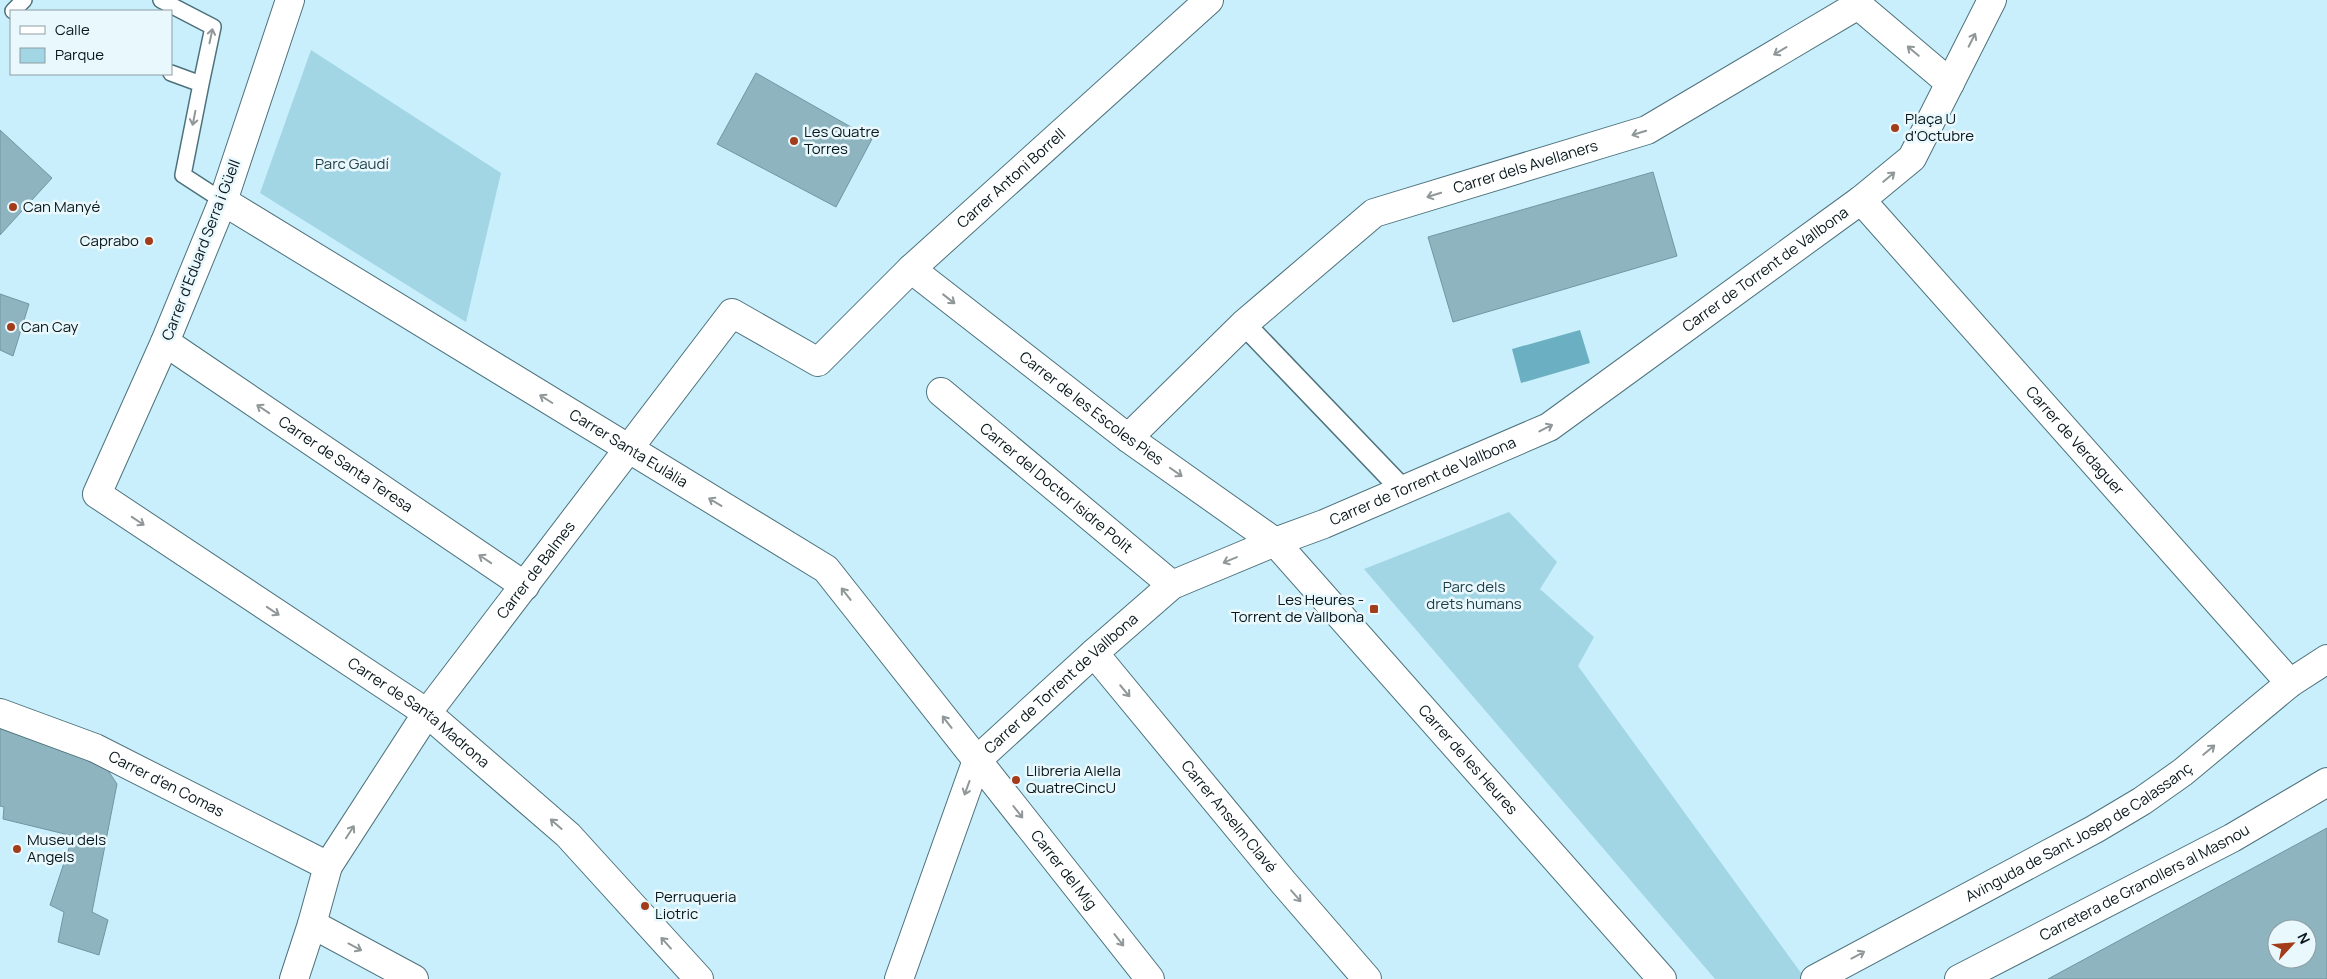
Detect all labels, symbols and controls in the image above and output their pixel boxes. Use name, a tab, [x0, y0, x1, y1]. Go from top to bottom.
legend	[10, 10, 172, 75]
text: Calle	[55, 19, 90, 40]
one-way arrow	[207, 29, 216, 45]
one-way arrow	[1968, 33, 1977, 48]
text: Parque	[55, 44, 104, 65]
one-way arrow	[1906, 46, 1919, 57]
one-way arrow	[1773, 47, 1787, 57]
place label: Plaça U d'Octubre	[1905, 108, 1974, 146]
one-way arrow	[189, 109, 199, 125]
place label: Les Quatre Torres	[804, 121, 880, 159]
marker: Plaça U d'Octubre	[1889, 122, 1901, 134]
street label: Carrer Antoni Borrell	[952, 123, 1070, 233]
one-way arrow	[1632, 128, 1648, 138]
marker: Les Quatre Torres	[788, 135, 800, 147]
street label: Carrer dels Avellaners	[1451, 135, 1600, 198]
park label: Parc Gaudí	[315, 153, 389, 174]
street label: Carrer d'Eduard Serra i Güell	[156, 156, 245, 343]
one-way arrow	[1882, 172, 1895, 183]
one-way arrow	[1426, 190, 1442, 200]
place label: Can Manyé	[23, 196, 100, 217]
marker: Can Manyé	[7, 201, 19, 213]
street label: Carrer de Torrent de Vallbona	[1678, 202, 1853, 337]
place label: Caprabo	[80, 230, 139, 251]
marker: Caprabo	[143, 235, 155, 247]
one-way arrow	[943, 294, 956, 305]
place label: Can Cay	[21, 316, 79, 337]
marker: Can Cay	[5, 321, 17, 333]
street label: Carrer de les Escoles Pies	[1015, 346, 1168, 470]
street label: Carrer de Verdaguer	[2021, 381, 2130, 500]
one-way arrow	[539, 394, 553, 405]
one-way arrow	[257, 404, 271, 414]
street label: Carrer Santa Eulàlia	[565, 404, 692, 492]
street label: Carrer de Santa Teresa	[274, 411, 417, 517]
street label: Carrer del Doctor Isidre Polit	[976, 418, 1137, 558]
one-way arrow	[1538, 423, 1553, 433]
street label: Carrer de Torrent de Vallbona	[1326, 432, 1519, 530]
one-way arrow	[1169, 467, 1183, 477]
one-way arrow	[708, 496, 722, 506]
street label: Carrer de Balmes	[491, 516, 580, 623]
one-way arrow	[130, 517, 144, 527]
one-way arrow	[478, 554, 492, 564]
one-way arrow	[1223, 556, 1238, 566]
park label: Parc dels drets humans	[1426, 576, 1522, 614]
one-way arrow	[841, 588, 852, 601]
place label: Les Heures - Torrent de Vallbona	[1231, 589, 1364, 627]
marker: Les Heures - Torrent de Vallbona	[1368, 603, 1380, 615]
one-way arrow	[266, 606, 280, 616]
street label: Carrer de Torrent de Vallbona	[979, 608, 1142, 759]
street label: Carrer de Santa Madrona	[344, 652, 494, 773]
one-way arrow	[1119, 684, 1130, 697]
street label: Carrer de les Heures	[1414, 700, 1523, 819]
one-way arrow	[942, 716, 953, 729]
one-way arrow	[2202, 745, 2215, 756]
street label: Carrer d'en Comas	[105, 746, 228, 822]
street label: Carrer Anselm Clavé	[1177, 756, 1282, 877]
street label: Avinguda de Sant Josep de Calassanç	[1961, 757, 2197, 907]
place label: Llibreria Alella QuatreCincU	[1026, 760, 1121, 798]
marker: Llibreria Alella QuatreCincU	[1010, 774, 1022, 786]
one-way arrow	[962, 780, 971, 796]
one-way arrow	[1013, 805, 1024, 818]
one-way arrow	[549, 818, 562, 829]
street label: Carretera de Granollers al Masnou	[2036, 819, 2253, 946]
one-way arrow	[345, 825, 355, 839]
street label: Carrer del Mig	[1026, 825, 1102, 914]
place label: Museu dels Angels	[27, 829, 106, 867]
marker: Museu dels Angels	[11, 843, 23, 855]
place label: Perruqueria Liotric	[655, 886, 736, 924]
one-way arrow	[1290, 890, 1301, 903]
marker: Perruqueria Liotric	[639, 900, 651, 912]
north arrow	[2267, 919, 2317, 969]
text: N	[2293, 929, 2315, 947]
one-way arrow	[1113, 933, 1124, 946]
one-way arrow	[660, 936, 672, 949]
one-way arrow	[348, 943, 362, 953]
one-way arrow	[1850, 950, 1865, 960]

